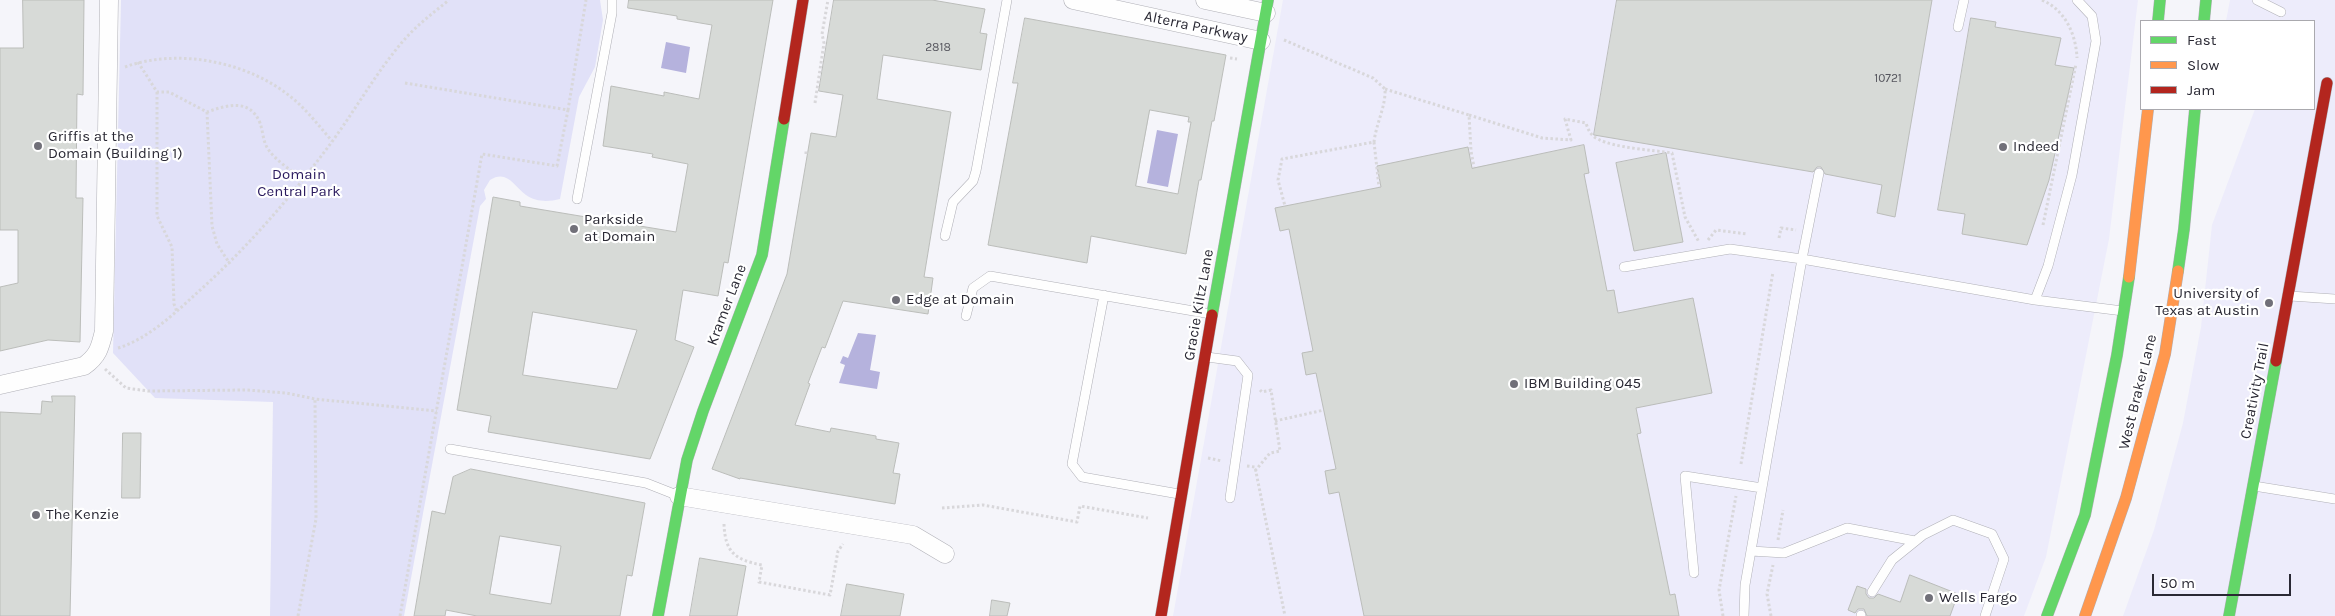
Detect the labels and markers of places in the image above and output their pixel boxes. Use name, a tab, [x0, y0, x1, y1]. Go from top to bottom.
place label: Griffis at the Domain (Building 1)	[48, 128, 183, 163]
place label: Indeed	[2013, 138, 2059, 156]
marker: Griffis at the Domain (Building 1)	[32, 140, 44, 152]
marker: Indeed	[1997, 141, 2009, 153]
place label: Parkside at Domain	[584, 211, 655, 246]
marker: Parkside at Domain	[568, 223, 580, 235]
place label: University of Texas at Austin	[2155, 285, 2259, 320]
place label: Edge at Domain	[906, 291, 1014, 309]
marker: Edge at Domain	[890, 294, 902, 306]
marker: University of Texas at Austin	[2263, 297, 2275, 309]
place label: IBM Building 045	[1524, 375, 1641, 393]
marker: IBM Building 045	[1508, 378, 1520, 390]
place label: The Kenzie	[46, 506, 119, 524]
marker: The Kenzie	[30, 509, 42, 521]
place label: Wells Fargo	[1939, 589, 2017, 607]
marker: Wells Fargo	[1923, 592, 1935, 604]

